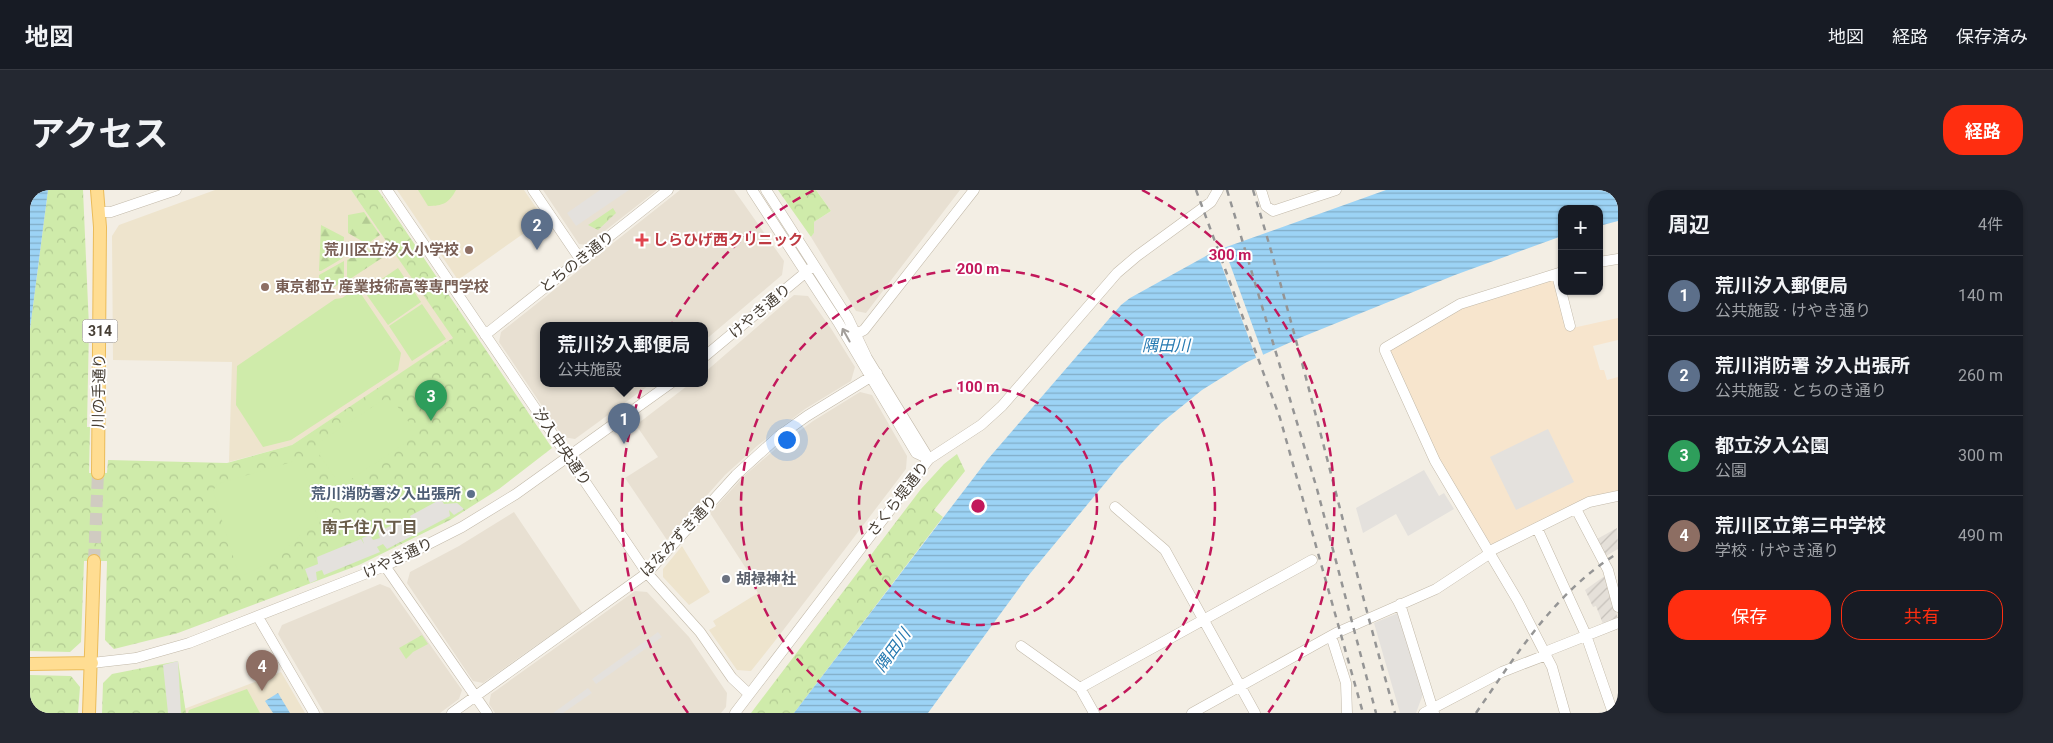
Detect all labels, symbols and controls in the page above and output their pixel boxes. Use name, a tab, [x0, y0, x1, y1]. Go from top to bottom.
text: 地図	[25, 23, 73, 51]
text: 地図	[1828, 26, 1864, 47]
text: 経路	[1892, 26, 1928, 47]
text: 保存済み	[1956, 26, 2028, 47]
button: 経路	[1943, 105, 2023, 155]
text: アクセス	[30, 114, 168, 155]
map controls	[1558, 205, 1603, 295]
button: +	[1558, 205, 1603, 250]
pin: 2	[521, 209, 553, 250]
text: 周辺	[1668, 213, 1710, 237]
text: 4件	[1978, 215, 2003, 234]
street label: とちのき通り	[536, 227, 618, 297]
place label: しらひげ西クリニック	[653, 231, 803, 249]
marker: しらひげ西クリニック	[635, 233, 649, 247]
place label: 荒川区立汐入小学校	[324, 241, 459, 259]
marker: 荒川区立汐入小学校	[463, 244, 475, 256]
text: 300 m	[1209, 246, 1251, 264]
button: −	[1558, 250, 1603, 295]
text: 200 m	[957, 260, 999, 278]
text: 荒川汐入郵便局	[1715, 274, 1848, 297]
place label: 東京都立 産業技術高等専門学校	[275, 278, 489, 296]
street label: けやき通り	[725, 280, 795, 342]
marker: 東京都立 産業技術高等専門学校	[259, 281, 271, 293]
text: 1	[1679, 286, 1689, 305]
text: 140 m	[1958, 286, 2003, 305]
text: 公共施設 · けやき通り	[1715, 301, 1871, 320]
road number: 314	[82, 320, 118, 342]
popup	[540, 322, 708, 387]
one-way arrow	[841, 328, 851, 343]
text: 荒川汐入郵便局	[557, 333, 691, 356]
water label: 隅田川	[1142, 336, 1192, 355]
street label: 川の手通り	[89, 353, 109, 429]
text: 荒川消防署 汐入出張所	[1715, 354, 1910, 377]
text: 公共施設	[557, 360, 622, 379]
text: 2	[1679, 366, 1689, 385]
text: 260 m	[1958, 366, 2003, 385]
text: 100 m	[957, 378, 999, 396]
pin: 3	[415, 380, 447, 421]
text: 公共施設 · とちのき通り	[1715, 381, 1887, 400]
pin: 1	[608, 403, 640, 444]
street label: 汐入中央通り	[529, 405, 595, 489]
your location	[774, 427, 800, 453]
text: 都立汐入公園	[1715, 434, 1829, 457]
text: 3	[1679, 446, 1689, 465]
text: 300 m	[1958, 446, 2003, 465]
street label: さくら堤通り	[863, 458, 933, 540]
text: 公園	[1715, 461, 1747, 480]
place label: 荒川消防署汐入出張所	[311, 485, 461, 503]
marker: 荒川消防署汐入出張所	[465, 488, 477, 500]
street label: はなみずき通り	[637, 491, 721, 581]
centre of rings	[969, 497, 987, 515]
text: 荒川区立第三中学校	[1715, 514, 1886, 537]
district label: 南千住八丁目	[322, 518, 418, 537]
text: 4	[1679, 526, 1689, 545]
text: 490 m	[1958, 526, 2003, 545]
street label: けやき通り	[360, 534, 436, 582]
text: 学校 · けやき通り	[1715, 541, 1839, 560]
place label: 胡禄神社	[736, 570, 796, 588]
marker: 胡禄神社	[720, 573, 732, 585]
button: 保存	[1668, 590, 1831, 640]
button: 共有	[1841, 590, 2003, 640]
water label: 隅田川	[871, 624, 915, 675]
pin: 4	[246, 650, 278, 691]

